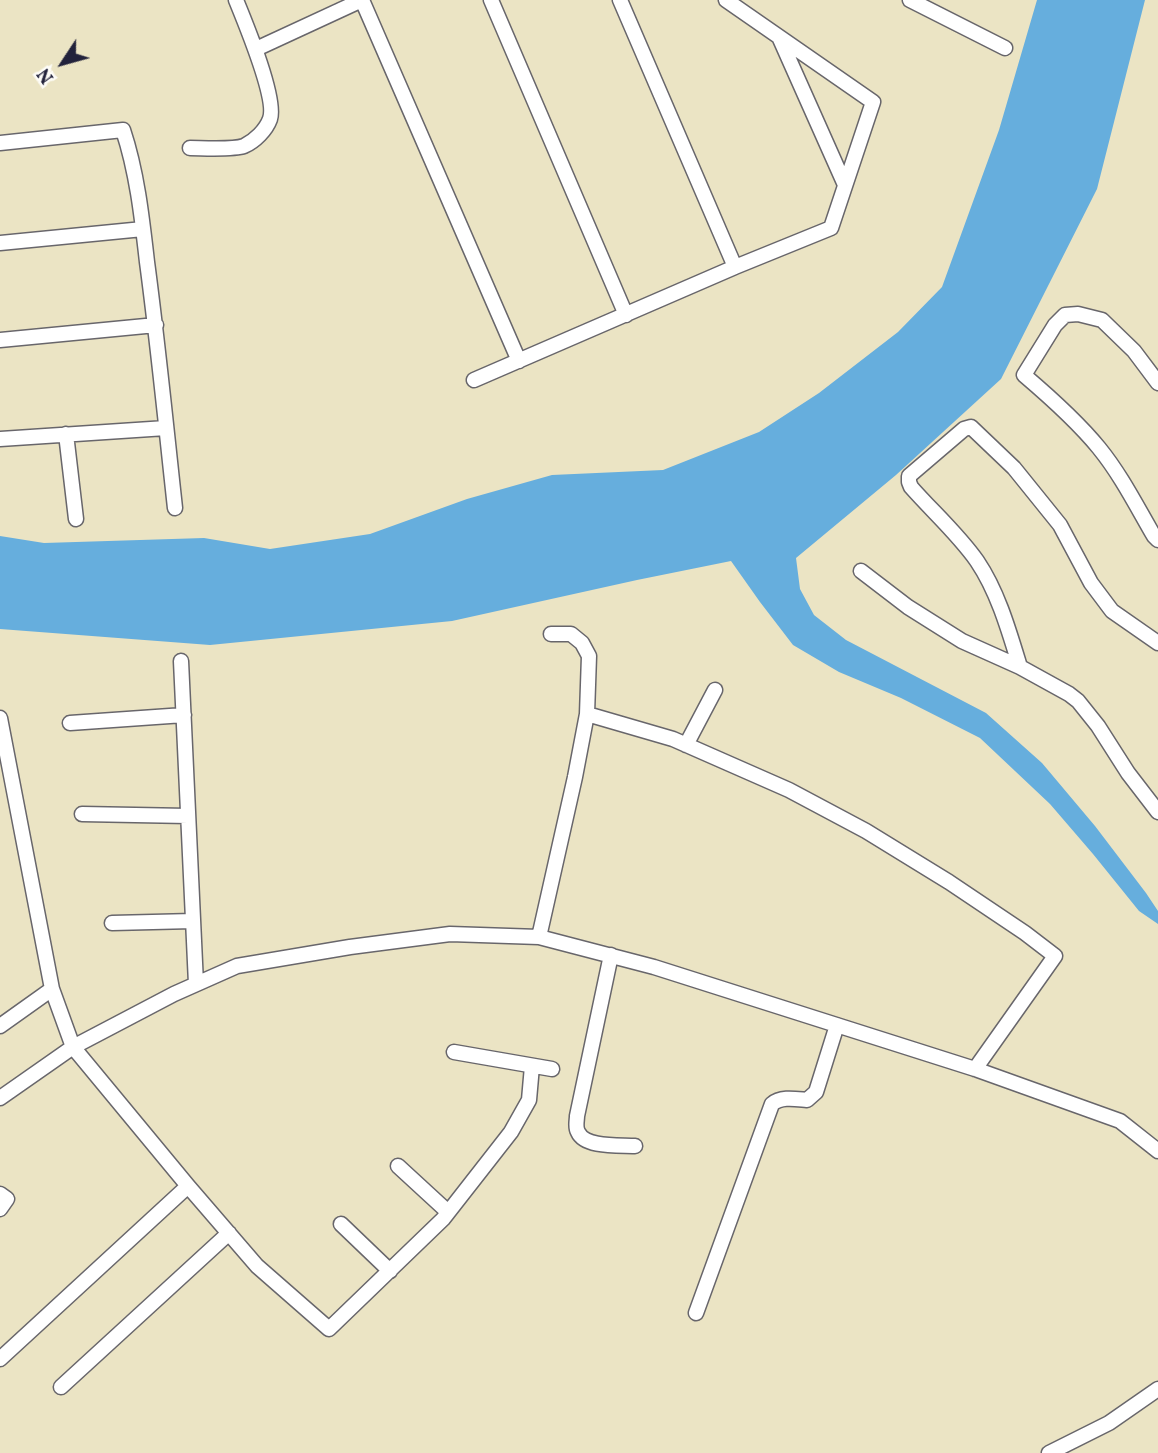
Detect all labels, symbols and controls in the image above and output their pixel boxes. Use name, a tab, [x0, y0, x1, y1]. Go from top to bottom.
north arrow	[28, 28, 98, 98]
text: N	[31, 62, 61, 89]

